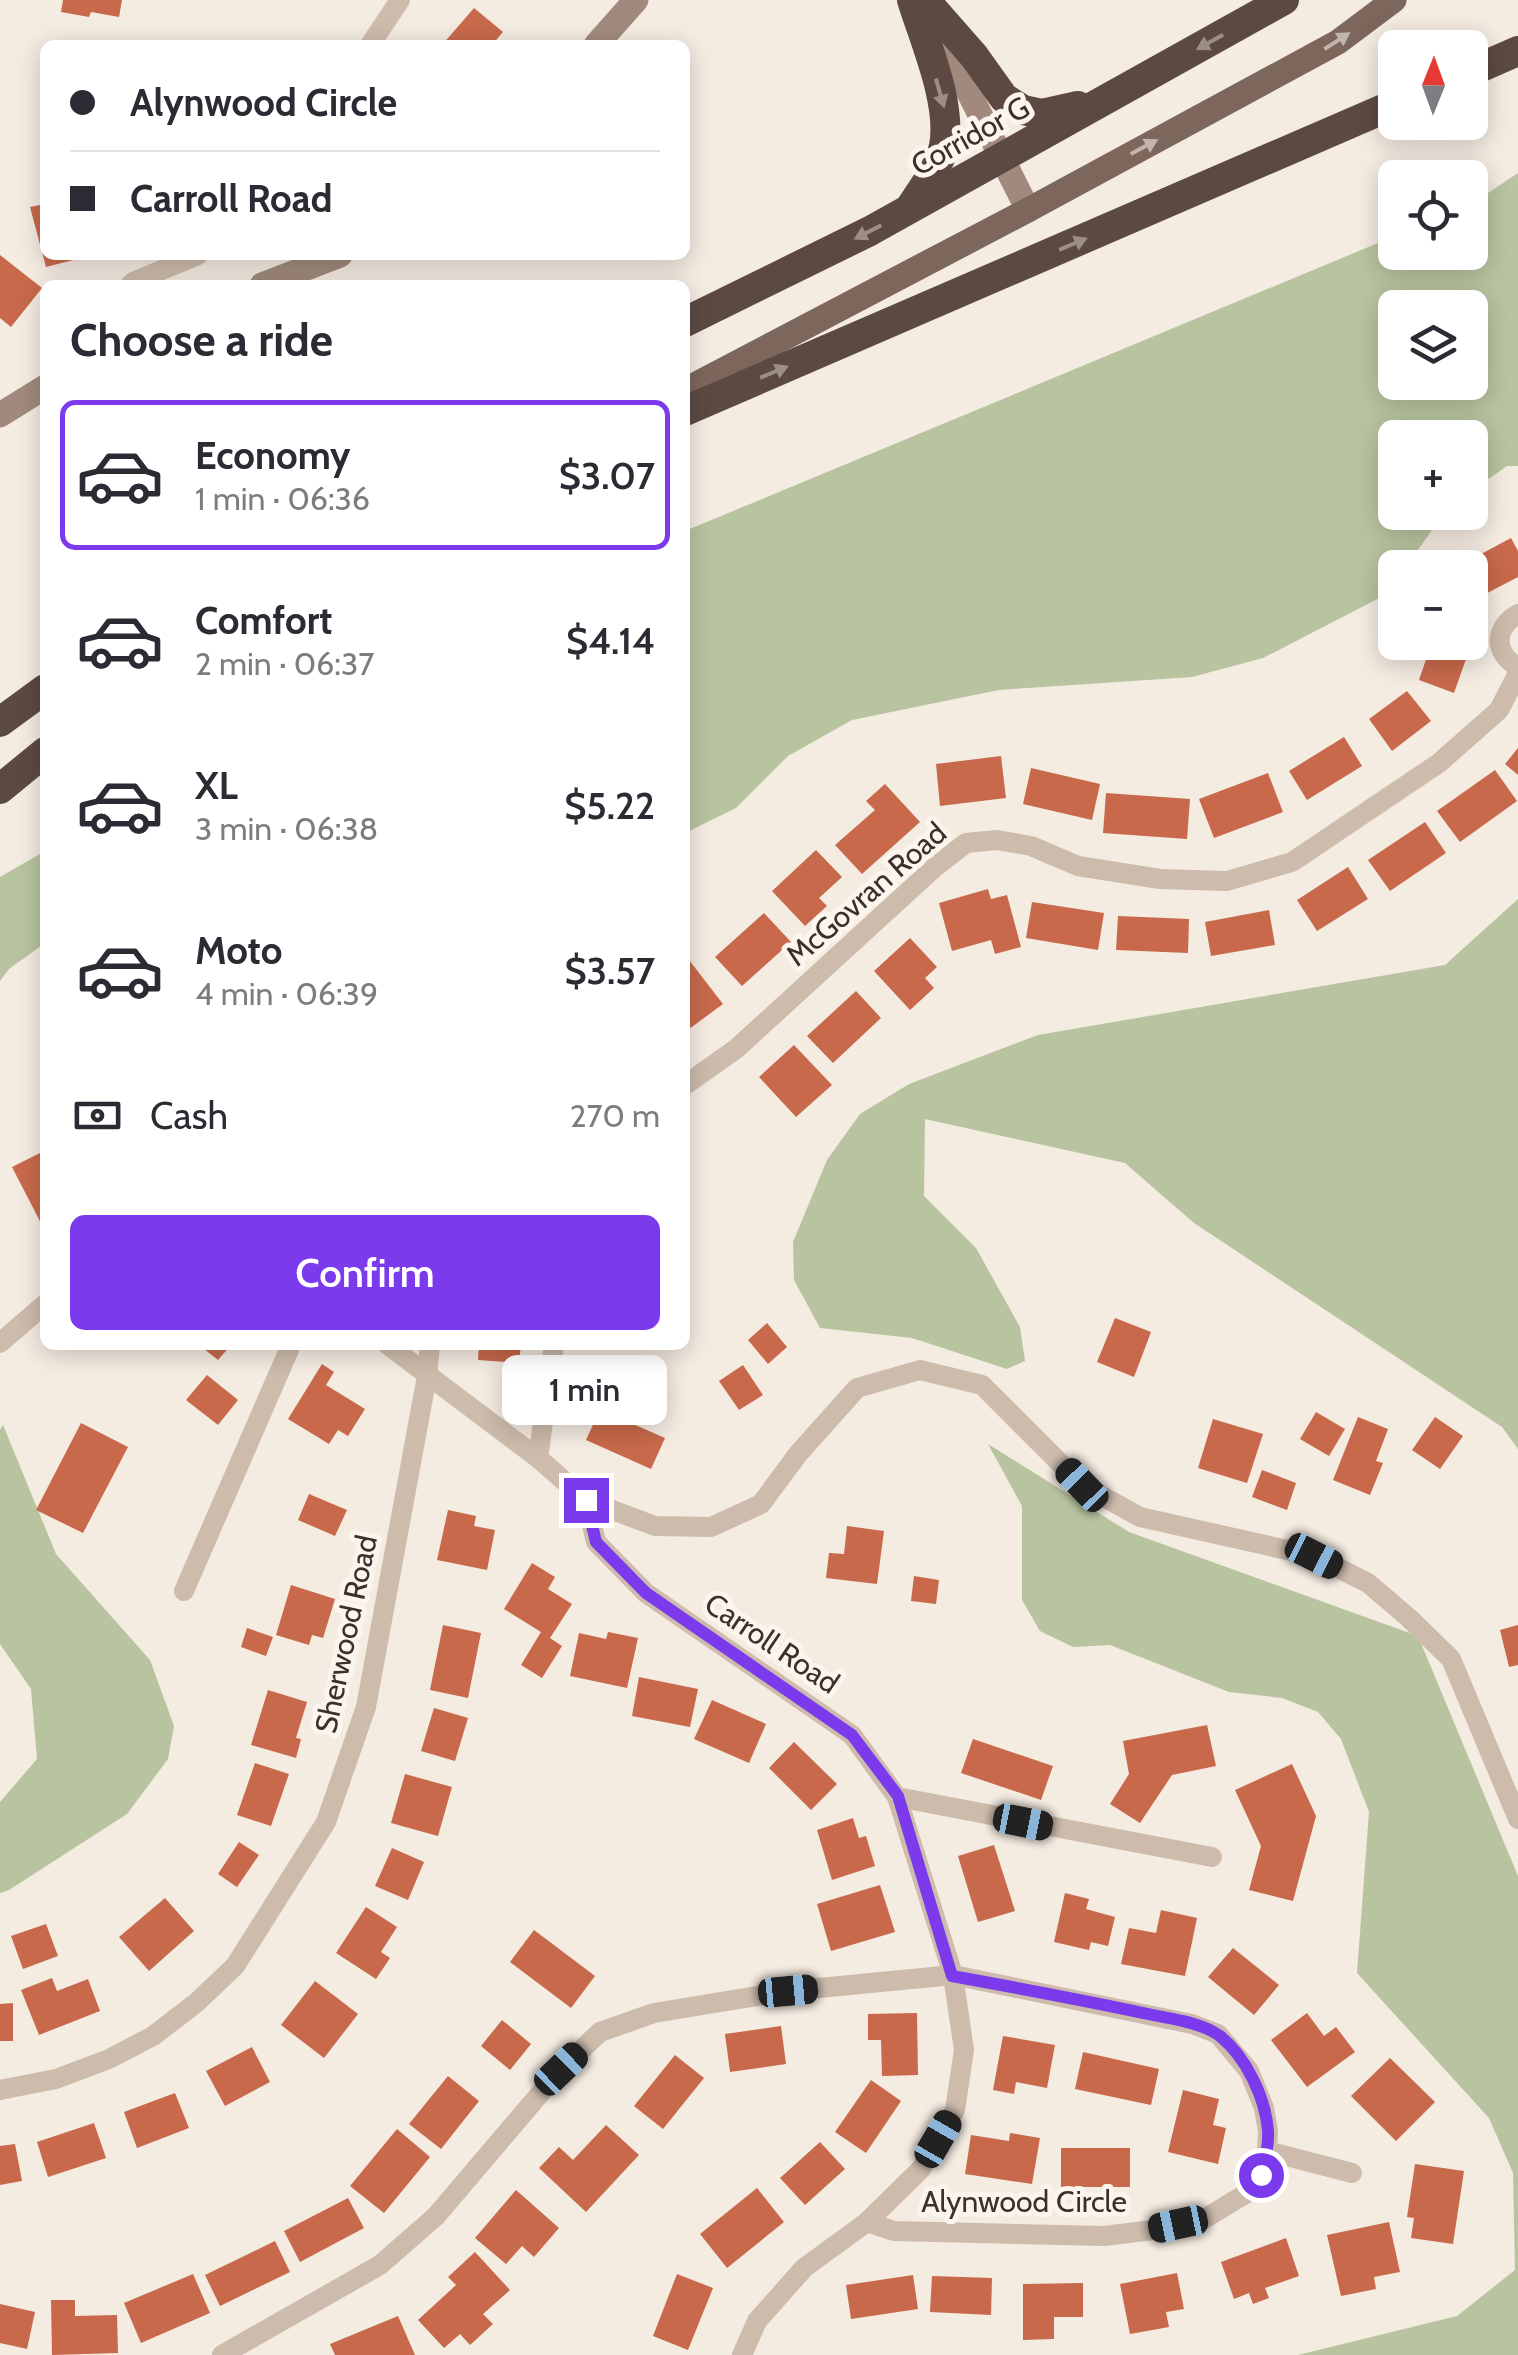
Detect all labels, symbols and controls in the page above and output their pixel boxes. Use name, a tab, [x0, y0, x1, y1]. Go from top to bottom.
north arrow	[1378, 30, 1488, 140]
map controls	[1378, 30, 1488, 660]
one-way arrow	[1196, 33, 1225, 50]
one-way arrow	[1323, 33, 1351, 50]
one-way arrow	[933, 78, 948, 109]
text: Alynwood Circle	[130, 79, 397, 126]
street label: Corridor G	[904, 88, 1036, 184]
one-way arrow	[1130, 139, 1158, 156]
button: locate	[1378, 160, 1488, 270]
text: Carroll Road	[130, 175, 332, 222]
one-way arrow	[853, 223, 882, 240]
one-way arrow	[1058, 235, 1088, 251]
button: layers	[1378, 290, 1488, 400]
text: Choose a ride	[70, 313, 333, 367]
one-way arrow	[760, 364, 789, 380]
button: +	[1378, 420, 1488, 530]
icon: car	[75, 430, 165, 520]
text: Economy	[195, 432, 350, 479]
text: $3.07	[559, 452, 655, 499]
text: 1 min · 06:36	[195, 479, 370, 518]
button: −	[1378, 550, 1488, 660]
icon: car	[75, 595, 165, 685]
text: Comfort	[195, 597, 332, 644]
text: $4.14	[566, 617, 655, 664]
text: 2 min · 06:37	[195, 644, 374, 683]
icon: car	[75, 760, 165, 850]
text: XL	[195, 762, 238, 809]
text: $5.22	[564, 782, 655, 829]
text: 3 min · 06:38	[195, 809, 378, 848]
street label: McGovran Road	[778, 814, 954, 974]
icon: car	[75, 925, 165, 1015]
text: Moto	[195, 927, 282, 974]
text: $3.57	[564, 947, 655, 994]
text: 4 min · 06:39	[195, 974, 378, 1013]
icon: cash	[70, 1088, 125, 1143]
text: Cash	[150, 1092, 228, 1139]
text: 270 m	[570, 1096, 660, 1135]
button: Confirm	[70, 1215, 660, 1330]
callout: 1 min	[504, 1355, 668, 1425]
text: 1 min	[549, 1370, 620, 1409]
car	[1050, 1453, 1114, 1517]
route end	[564, 1478, 609, 1523]
car	[1280, 1529, 1348, 1583]
street label: Sherwood Road	[307, 1532, 385, 1736]
street label: Carroll Road	[698, 1585, 846, 1701]
car	[991, 1802, 1055, 1842]
car	[757, 1973, 819, 2009]
car	[529, 2037, 593, 2101]
car	[910, 2106, 966, 2172]
route start	[1239, 2153, 1284, 2198]
street label: Alynwood Circle	[921, 2183, 1127, 2220]
car	[1146, 2203, 1210, 2245]

